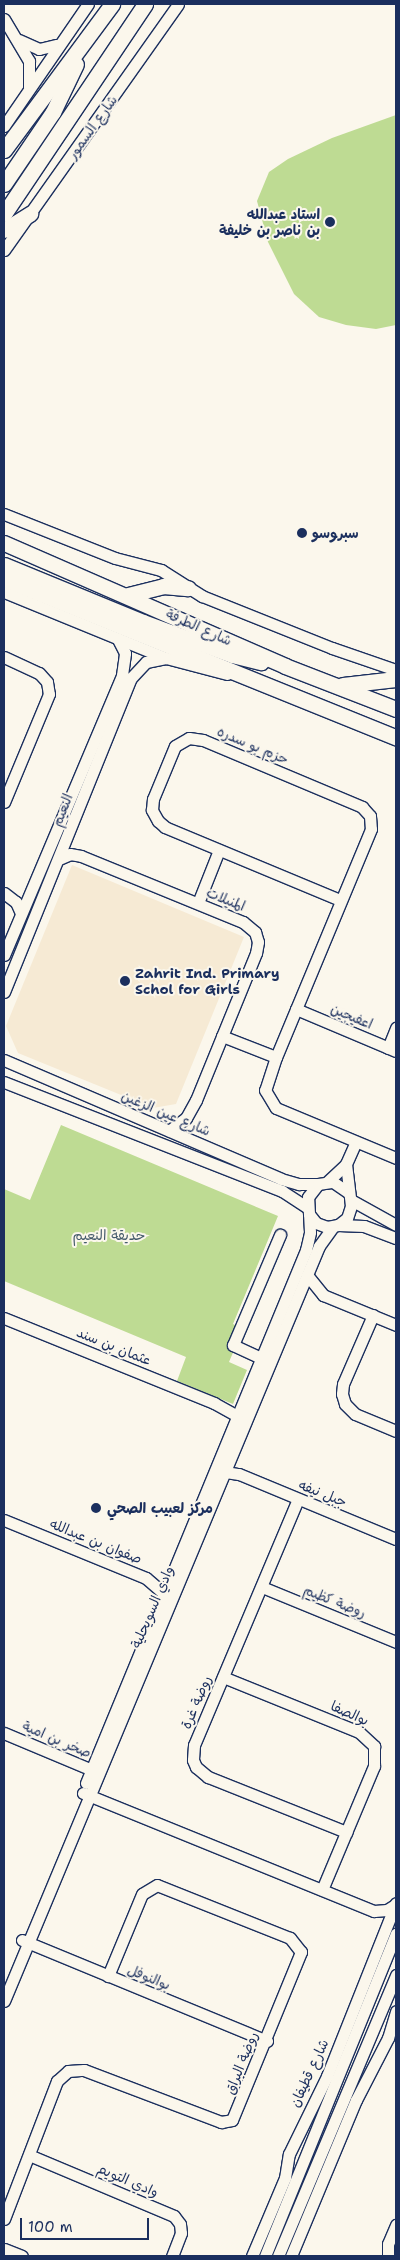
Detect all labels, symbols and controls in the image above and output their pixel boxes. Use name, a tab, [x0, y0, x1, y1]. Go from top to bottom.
street label: شارع السمور	[63, 92, 121, 162]
place label: استاد عبدالله بن ناصر بن خليفة	[219, 206, 320, 238]
marker: استاد عبدالله بن ناصر بن خليفة	[324, 216, 336, 228]
place label: سبروسو	[312, 525, 359, 541]
marker: سبروسو	[296, 527, 308, 539]
street label: شارع الطرفة	[163, 605, 235, 649]
street label: حزم بو سدره	[215, 722, 291, 768]
street label: النعيم	[48, 791, 76, 829]
street label: المنيلات	[204, 884, 248, 914]
place label: Zahrit Ind. Primary Schol for Girls	[135, 965, 280, 998]
marker: Zahrit Ind. Primary Schol for Girls	[119, 975, 131, 987]
street label: اعفيجين	[328, 1000, 376, 1032]
street label: شارع عين الزغين	[119, 1087, 213, 1139]
park label: حديقة النعيم	[73, 1227, 145, 1243]
street label: عثمان بن سند	[74, 1323, 154, 1369]
street label: جبل نيفه	[296, 1476, 350, 1510]
place label: مركز لعبيب الصحي	[107, 1500, 213, 1516]
marker: مركز لعبيب الصحي	[89, 1501, 103, 1515]
street label: صفوان بن عبدالله	[48, 1515, 144, 1567]
street label: وادي السويحلية	[127, 1563, 177, 1651]
street label: روضة كظيم	[301, 1581, 369, 1621]
street label: روضة غرة	[177, 1673, 215, 1731]
street label: بوالصفا	[328, 1697, 372, 1729]
street label: صخر بن امية	[20, 1717, 94, 1761]
street label: بوالنوفل	[125, 1961, 173, 1993]
street label: روضة البراق	[221, 2029, 261, 2097]
street label: شارع قطيفان	[286, 2036, 332, 2110]
street label: وادي التويم	[95, 2160, 161, 2200]
scale bar	[22, 2208, 151, 2240]
text: 100 m	[28, 2217, 73, 2237]

